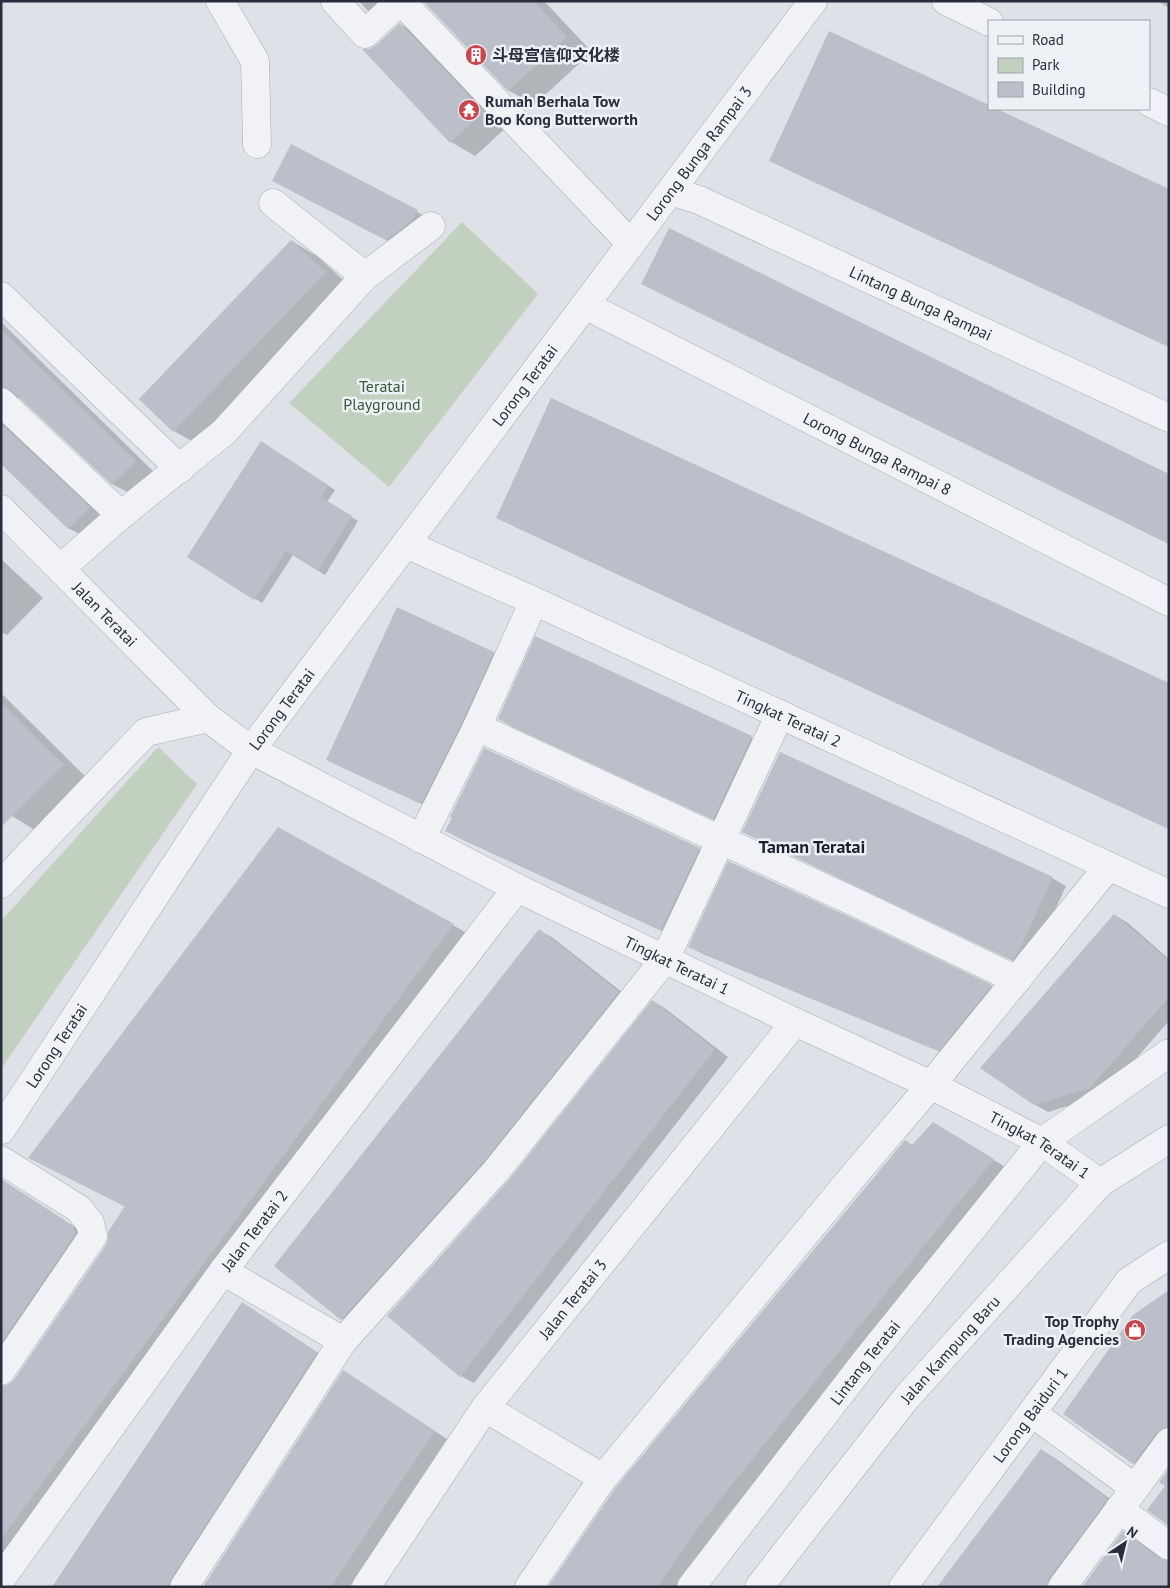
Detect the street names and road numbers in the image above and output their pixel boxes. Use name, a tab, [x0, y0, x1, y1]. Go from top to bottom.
street label: Lorong Bunga Rampai 3	[642, 82, 756, 225]
street label: Lintang Bunga Rampai	[846, 261, 995, 345]
street label: Lorong Teratai	[488, 340, 562, 430]
street label: Lorong Bunga Rampai 8	[800, 408, 955, 500]
street label: Jalan Teratai	[68, 577, 142, 651]
street label: Lorong Teratai	[245, 664, 319, 754]
street label: Tingkat Teratai 2	[732, 685, 844, 751]
street label: Tingkat Teratai 1	[621, 931, 733, 999]
street label: Lorong Teratai	[21, 1000, 92, 1092]
street label: Tingkat Teratai 1	[986, 1107, 1094, 1183]
street label: Jalan Teratai 2	[216, 1186, 292, 1276]
street label: Jalan Teratai 3	[534, 1255, 611, 1344]
street label: Jalan Kampung Baru	[895, 1291, 1004, 1408]
street label: Lintang Teratai	[825, 1316, 904, 1409]
street label: Lorong Baiduri 1	[988, 1363, 1072, 1466]

